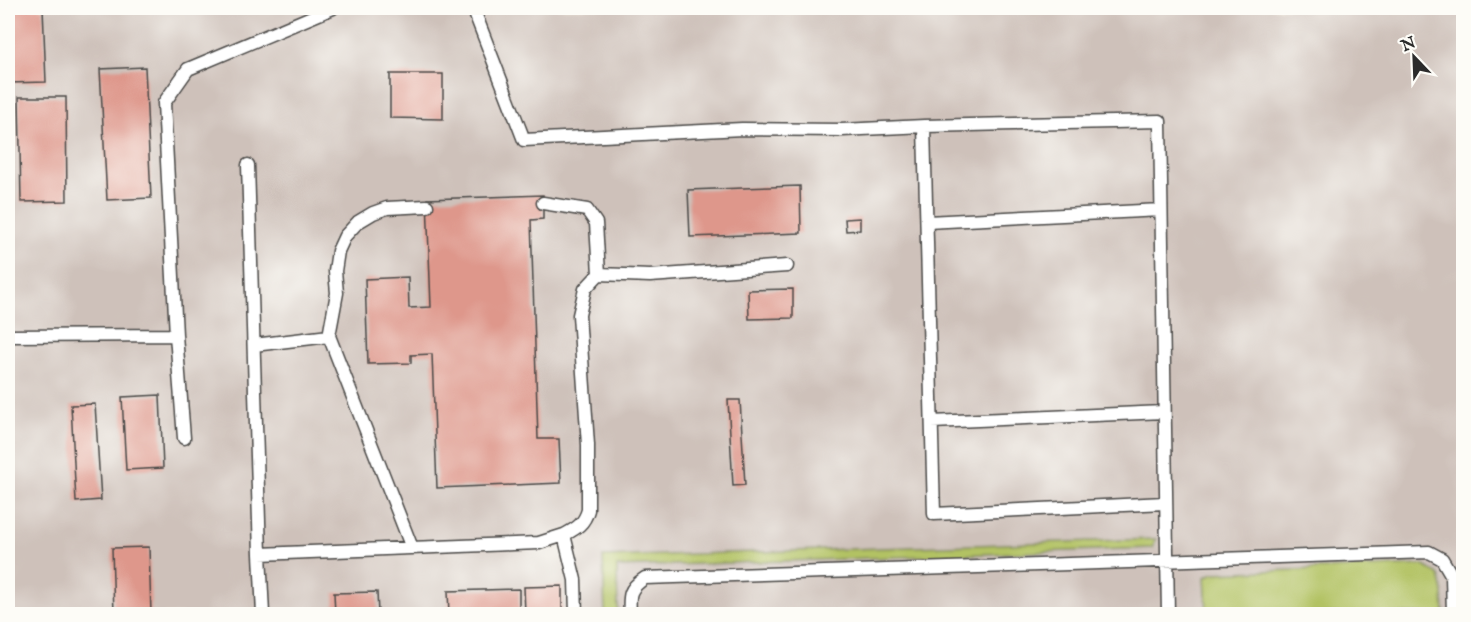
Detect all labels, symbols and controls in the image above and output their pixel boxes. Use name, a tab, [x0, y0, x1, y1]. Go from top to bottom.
north arrow	[1384, 27, 1444, 87]
text: N	[1398, 33, 1419, 57]

